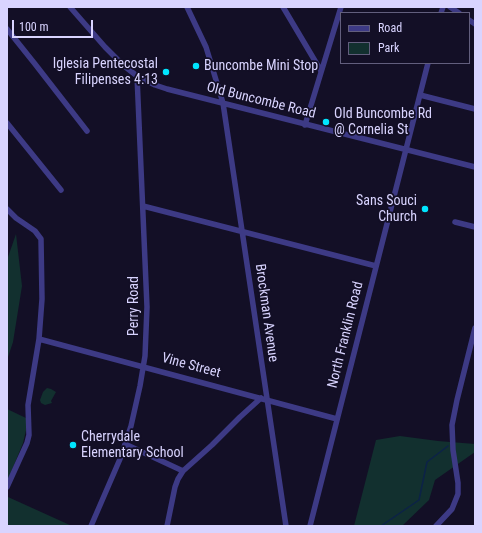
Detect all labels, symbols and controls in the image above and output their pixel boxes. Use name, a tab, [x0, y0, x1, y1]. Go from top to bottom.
scale bar	[14, 12, 95, 38]
legend	[340, 12, 470, 64]
text: 100 m	[19, 20, 49, 34]
text: Road	[378, 21, 402, 35]
text: Park	[378, 41, 399, 55]
place label: Iglesia Pentecostal Filipenses 4:13	[53, 56, 158, 88]
place label: Buncombe Mini Stop	[204, 58, 318, 74]
marker: Buncombe Mini Stop	[191, 61, 201, 71]
marker: Iglesia Pentecostal Filipenses 4:13	[161, 67, 171, 77]
street label: Old Buncombe Road	[205, 79, 317, 123]
place label: Old Buncombe Rd @ Cornelia St	[334, 106, 432, 138]
marker: Old Buncombe Rd @ Cornelia St	[321, 117, 331, 127]
place label: Sans Souci Church	[356, 193, 417, 226]
marker: Sans Souci Church	[420, 204, 430, 214]
street label: Brockman Avenue	[251, 263, 281, 363]
street label: Perry Road	[126, 276, 142, 336]
street label: North Franklin Road	[325, 280, 367, 390]
street label: Vine Street	[160, 350, 222, 382]
place label: Cherrydale Elementary School	[81, 429, 184, 462]
marker: Cherrydale Elementary School	[68, 440, 78, 450]

